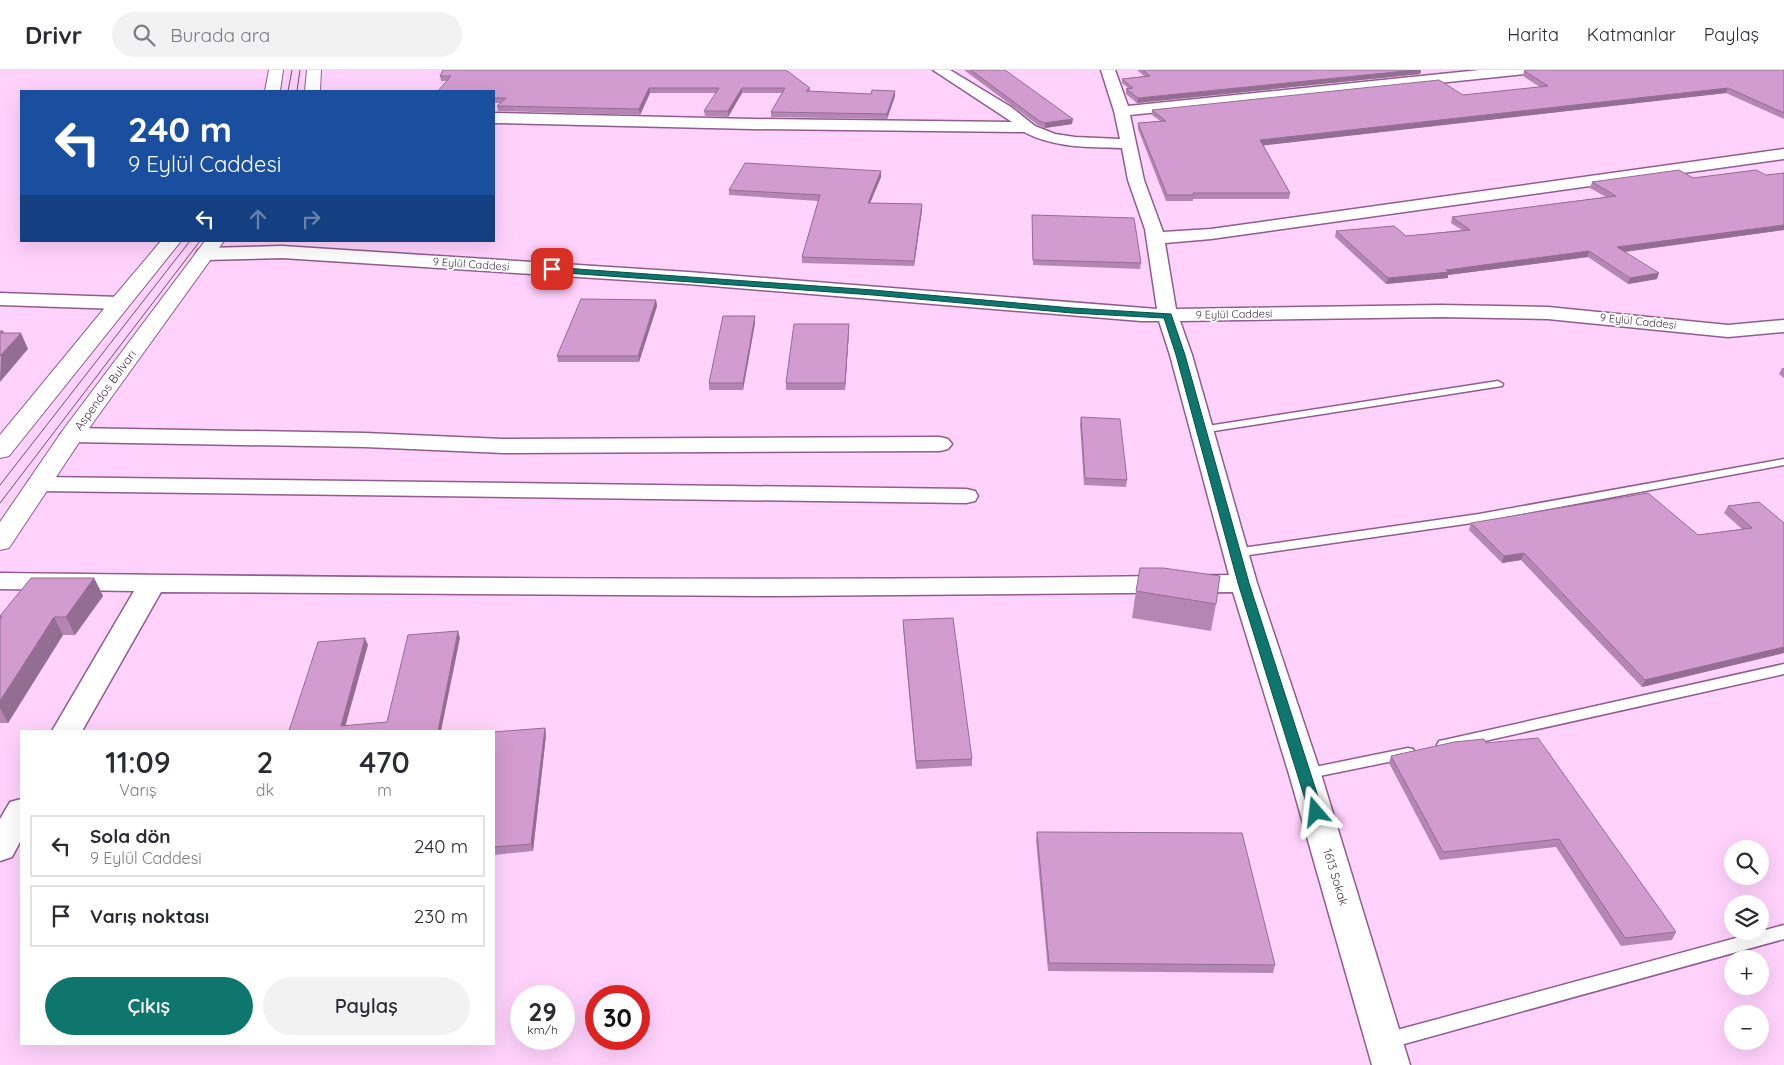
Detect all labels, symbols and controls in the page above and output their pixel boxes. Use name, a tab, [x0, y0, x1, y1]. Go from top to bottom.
search box	[112, 12, 462, 57]
text: Drivr	[25, 20, 82, 50]
icon: search	[130, 21, 158, 49]
text: Burada ara	[170, 23, 270, 47]
text: Harita	[1507, 23, 1559, 46]
text: Katmanlar	[1587, 23, 1676, 46]
text: Paylaş	[1704, 23, 1759, 46]
text: 240 m	[128, 107, 232, 151]
icon: left	[45, 110, 110, 175]
text: 9 Eylül Caddesi	[128, 150, 281, 178]
icon: left	[191, 205, 219, 233]
icon: ahead	[244, 205, 272, 233]
icon: right	[297, 205, 325, 233]
pin	[531, 248, 573, 290]
street label: 9 Eylül Caddesi	[432, 254, 510, 274]
icon: arrive	[538, 255, 566, 283]
street label: 9 Eylül Caddesi	[1196, 306, 1272, 322]
street label: 9 Eylül Caddesi	[1599, 310, 1677, 332]
street label: Aspendos Bulvarı	[71, 347, 139, 433]
text: 11:09	[105, 743, 171, 781]
text: 2	[257, 743, 273, 781]
text: 470	[359, 743, 410, 781]
text: Varış	[119, 780, 157, 800]
text: dk	[256, 780, 274, 800]
text: m	[377, 780, 392, 800]
position arrow	[1289, 785, 1341, 837]
text: Sola dön	[90, 824, 171, 848]
icon: left	[47, 832, 75, 860]
text: 240 m	[414, 834, 468, 858]
map controls	[1724, 840, 1769, 1050]
button: search	[1724, 840, 1769, 885]
street label: 1613 Sokak	[1320, 847, 1352, 907]
text: 9 Eylül Caddesi	[90, 848, 202, 868]
button: layers	[1724, 895, 1769, 940]
icon: arrive	[47, 902, 75, 930]
text: Varış noktası	[90, 904, 209, 928]
text: 230 m	[414, 904, 468, 928]
button: +	[1724, 950, 1769, 995]
button: Çıkış	[45, 977, 253, 1035]
button: Paylaş	[263, 977, 470, 1035]
speed limit sign: 30	[585, 985, 650, 1050]
text: 29	[528, 996, 557, 1027]
button: −	[1724, 1005, 1769, 1050]
text: km/h	[527, 1022, 558, 1037]

